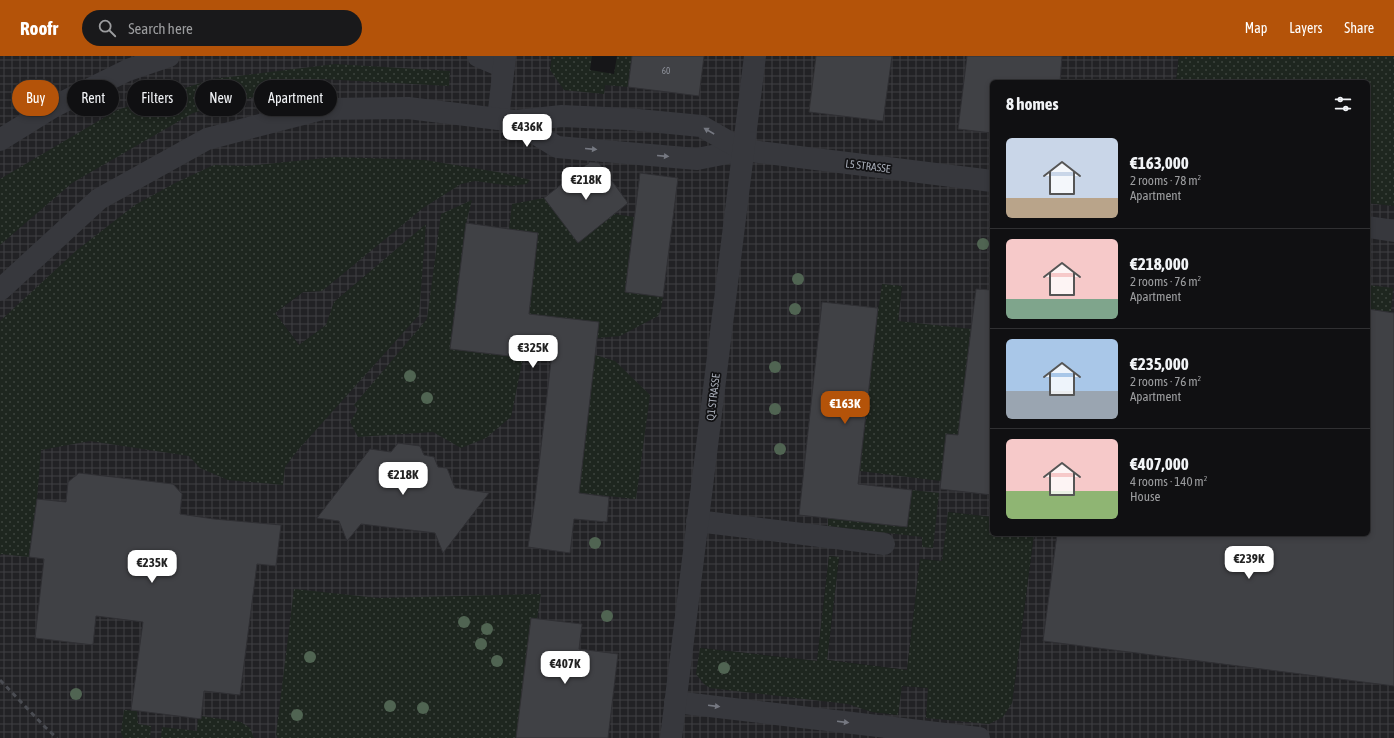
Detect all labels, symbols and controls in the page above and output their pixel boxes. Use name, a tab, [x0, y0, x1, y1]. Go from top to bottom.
search box	[82, 10, 362, 46]
text: Roofr	[20, 17, 58, 39]
icon: search	[96, 17, 118, 39]
text: Search here	[128, 20, 193, 37]
text: Map	[1245, 20, 1267, 36]
text: Layers	[1289, 20, 1322, 36]
text: Share	[1344, 20, 1374, 36]
house number: 60	[662, 66, 670, 76]
chip: Buy	[12, 80, 59, 116]
chip: Rent	[67, 80, 119, 116]
chip: Filters	[127, 80, 187, 116]
chip: New	[195, 80, 246, 116]
chip: Apartment	[254, 80, 337, 116]
icon: filters	[1332, 93, 1354, 115]
text: 8 homes	[1006, 94, 1059, 114]
pin: €436K	[499, 114, 555, 148]
text: €436K	[512, 119, 542, 134]
one-way arrow	[703, 127, 715, 134]
one-way arrow	[585, 146, 597, 153]
one-way arrow	[657, 152, 669, 159]
text: €163,000	[1130, 153, 1189, 173]
icon: home	[1038, 154, 1086, 202]
street label: L5 STRASSE	[845, 157, 891, 175]
pin: €218K	[558, 167, 614, 201]
text: €218K	[571, 172, 601, 187]
text: 2 rooms · 78 m²	[1130, 173, 1201, 188]
text: Apartment	[1130, 188, 1181, 203]
text: €218,000	[1130, 254, 1189, 274]
icon: home	[1038, 255, 1086, 303]
text: 2 rooms · 76 m²	[1130, 274, 1201, 289]
text: Apartment	[1130, 289, 1181, 304]
pin: €325K	[505, 335, 561, 369]
text: €325K	[518, 340, 548, 355]
text: €235,000	[1130, 354, 1189, 374]
icon: home	[1038, 355, 1086, 403]
street label: Q1 STRASSE	[704, 372, 722, 421]
text: 2 rooms · 76 m²	[1130, 374, 1201, 389]
text: Apartment	[1130, 389, 1181, 404]
pin: €163K	[817, 391, 873, 425]
text: €163K	[830, 396, 860, 411]
text: €407,000	[1130, 454, 1189, 474]
icon: home	[1038, 455, 1086, 503]
pin: €218K	[375, 462, 431, 496]
text: €218K	[388, 467, 418, 482]
text: 4 rooms · 140 m²	[1130, 474, 1207, 489]
text: House	[1130, 489, 1160, 504]
pin: €239K	[1221, 546, 1277, 580]
pin: €235K	[124, 550, 180, 584]
text: €239K	[1234, 551, 1264, 566]
text: €235K	[137, 555, 167, 570]
pin: €407K	[537, 651, 593, 685]
text: €407K	[550, 656, 580, 671]
one-way arrow	[708, 703, 720, 710]
one-way arrow	[837, 719, 849, 725]

